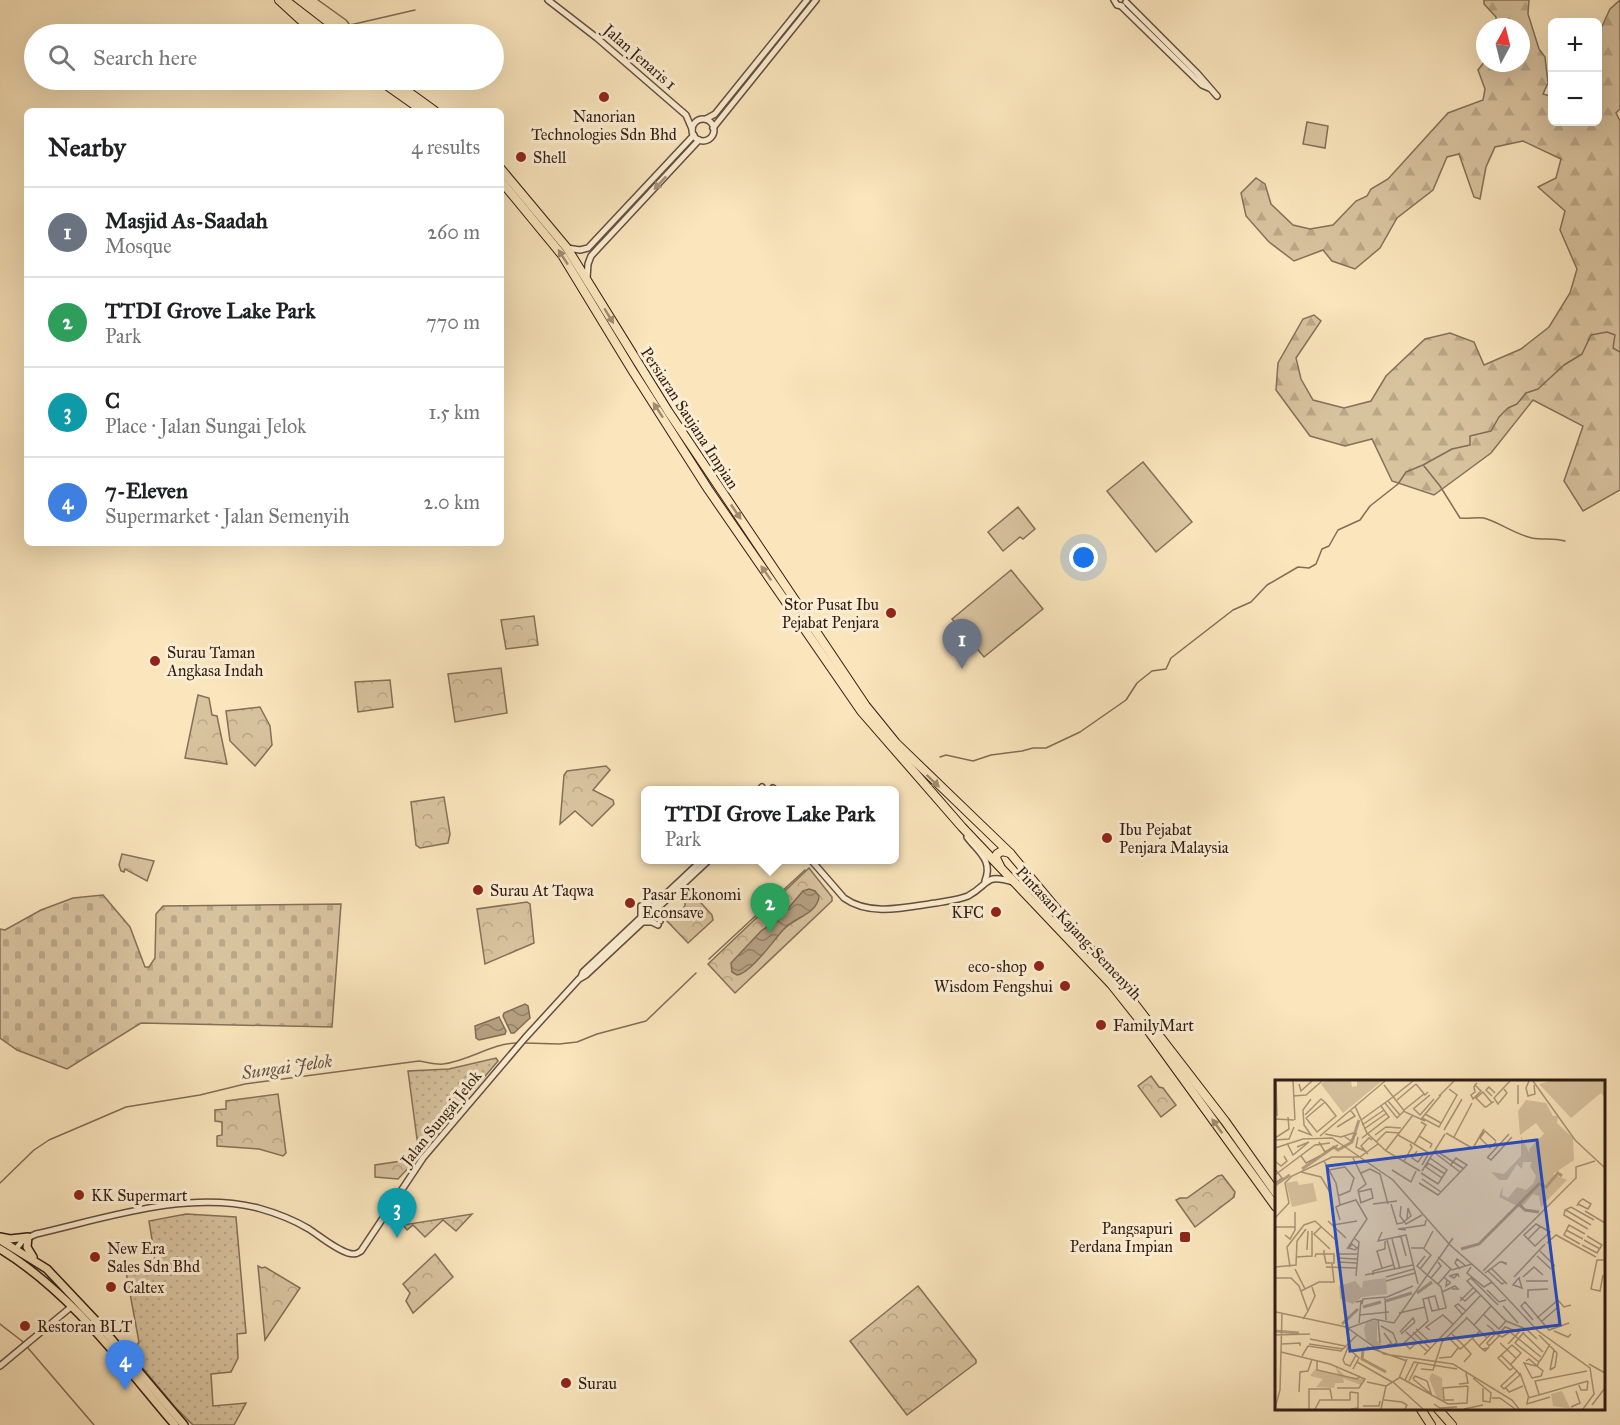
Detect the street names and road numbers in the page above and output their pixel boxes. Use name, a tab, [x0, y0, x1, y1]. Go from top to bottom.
street label: Jalan Jenaris 1	[598, 19, 680, 95]
street label: Persiaran Saujana Impian	[637, 343, 743, 493]
street label: Pintasan Kajang-Semenyih	[1011, 862, 1146, 1005]
street label: Jalan Sungai Jelok	[396, 1066, 486, 1172]

